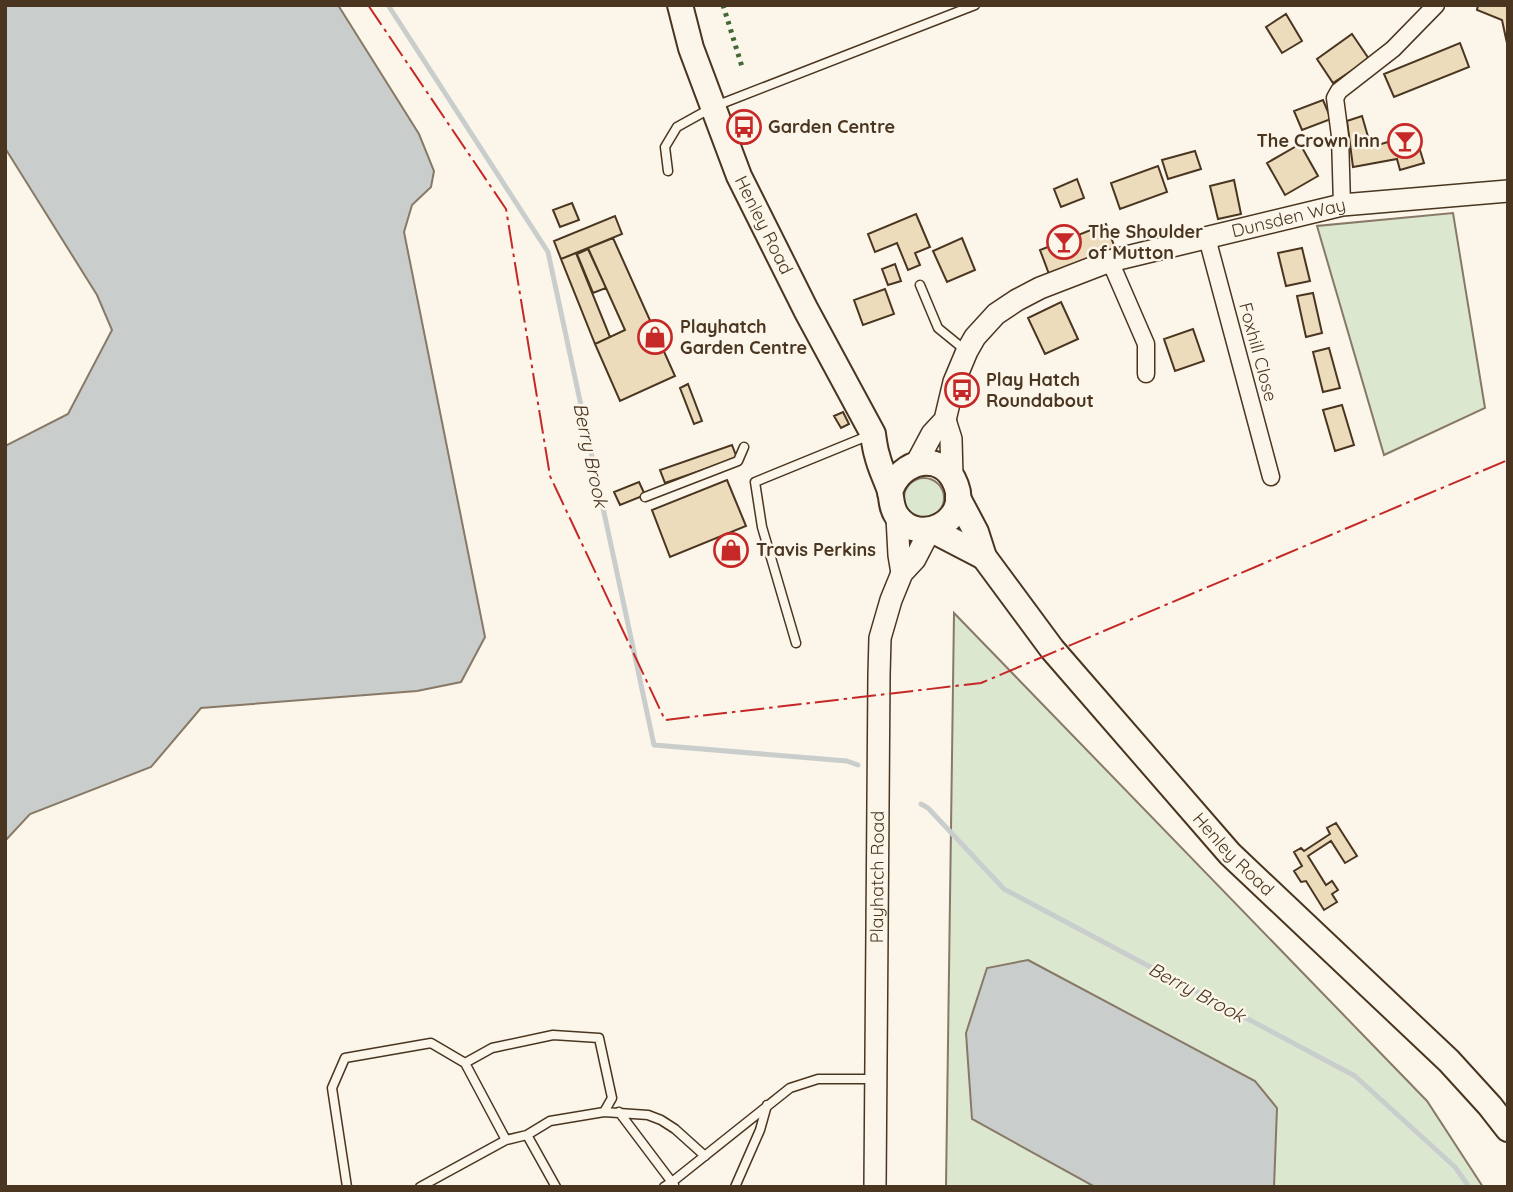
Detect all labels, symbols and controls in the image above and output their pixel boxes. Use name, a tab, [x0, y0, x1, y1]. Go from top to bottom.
bus stop icon: Garden Centre	[725, 108, 763, 146]
place label: Garden Centre	[768, 115, 895, 138]
bar icon: The Crown Inn	[1386, 122, 1424, 160]
place label: The Crown Inn	[1257, 129, 1380, 152]
street label: Henley Road	[730, 172, 798, 278]
street label: Dunsden Way	[1229, 193, 1348, 242]
place label: The Shoulder of Mutton	[1088, 220, 1203, 264]
bar icon: The Shoulder of Mutton	[1045, 223, 1083, 261]
street label: Foxhill Close	[1234, 300, 1283, 404]
place label: Playhatch Garden Centre	[680, 315, 807, 359]
shop icon: Playhatch Garden Centre	[636, 318, 674, 356]
place label: Play Hatch Roundabout	[986, 368, 1094, 412]
bus stop icon: Play Hatch Roundabout	[943, 371, 981, 409]
water label: Berry Brook	[568, 401, 614, 511]
shop icon: Travis Perkins	[712, 531, 750, 569]
place label: Travis Perkins	[756, 538, 876, 561]
street label: Henley Road	[1188, 807, 1279, 901]
street label: Playhatch Road	[865, 811, 889, 943]
water label: Berry Brook	[1145, 957, 1251, 1028]

